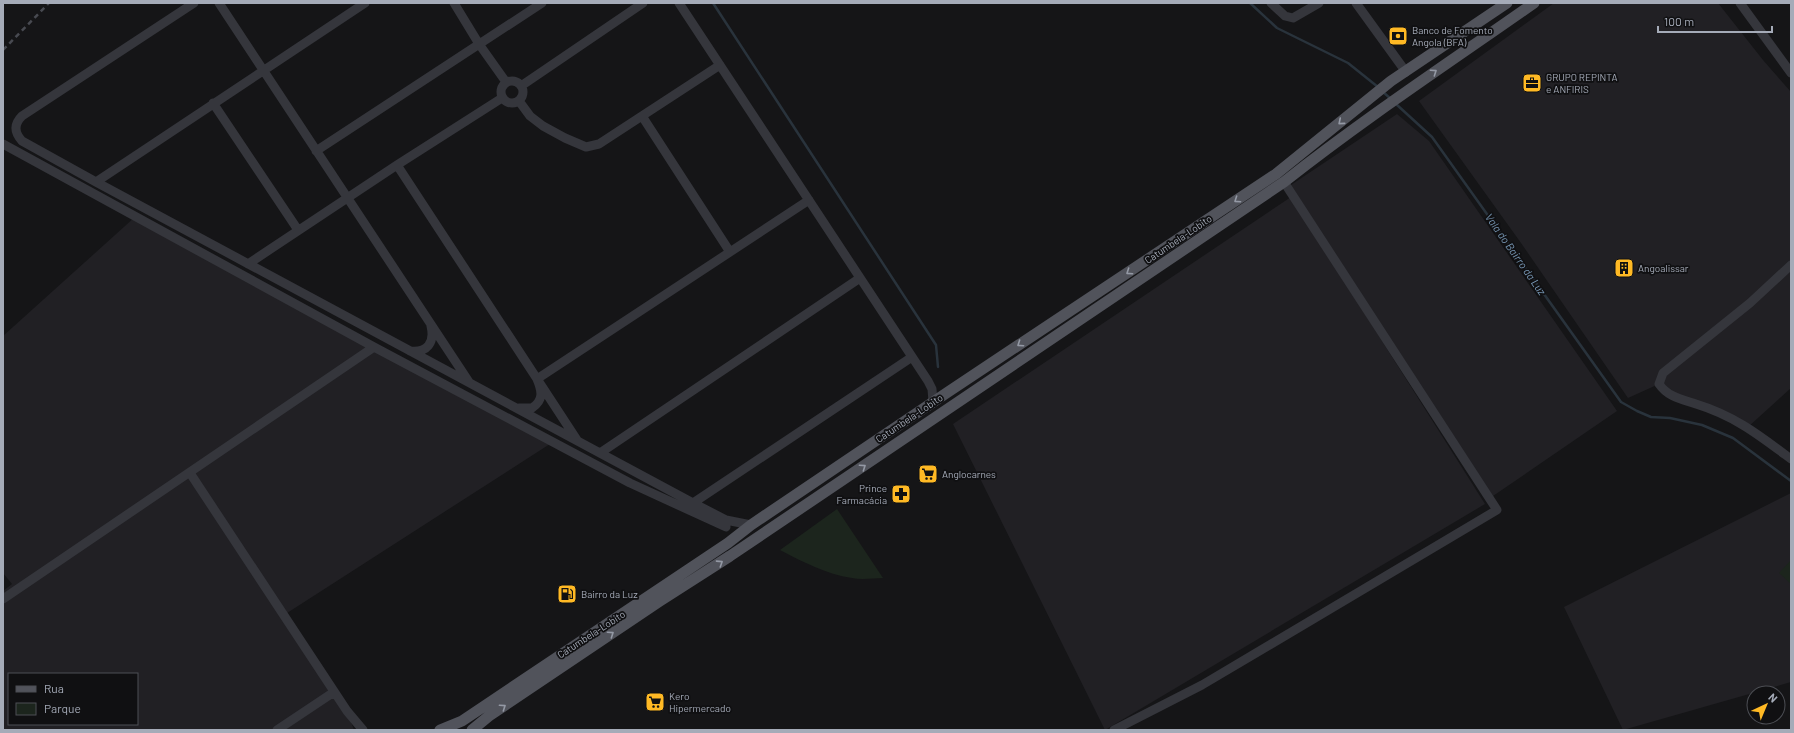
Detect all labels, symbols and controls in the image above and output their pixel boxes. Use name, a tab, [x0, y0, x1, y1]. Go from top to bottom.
scale bar	[1658, 8, 1772, 34]
text: 100 m	[1664, 14, 1694, 28]
place label: Banco de Fomento Angola (BFA)	[1412, 24, 1493, 48]
bank icon: Banco de Fomento Angola (BFA)	[1387, 25, 1409, 47]
one-way arrow	[1430, 70, 1437, 77]
place label: GRUPO REPINTA e ANFIRIS	[1546, 71, 1618, 95]
office icon: GRUPO REPINTA e ANFIRIS	[1521, 72, 1543, 94]
one-way arrow	[1338, 117, 1345, 124]
one-way arrow	[1234, 195, 1241, 203]
water label: Vala do Bairro da Luz	[1483, 211, 1549, 298]
street label: Catumbela-Lobito	[1142, 212, 1214, 266]
building icon: Angoalissar	[1613, 257, 1635, 279]
place label: Angoalissar	[1638, 262, 1689, 274]
one-way arrow	[1126, 267, 1133, 274]
one-way arrow	[1017, 339, 1024, 346]
street label: Catumbela-Lobito	[873, 391, 945, 445]
supermarket icon: Anglocarnes	[917, 463, 939, 485]
one-way arrow	[858, 465, 865, 472]
place label: Anglocarnes	[942, 468, 996, 480]
place label: Prince Farmacácia	[836, 482, 887, 506]
pharmacy icon: Prince Farmacácia	[890, 483, 912, 505]
one-way arrow	[716, 560, 723, 568]
fuel station icon: Bairro da Luz	[556, 583, 578, 605]
place label: Bairro da Luz	[581, 588, 638, 600]
street label: Catumbela-Lobito	[555, 608, 627, 660]
one-way arrow	[607, 631, 614, 639]
legend	[8, 673, 138, 725]
text: Rua	[44, 681, 64, 695]
north arrow	[1746, 685, 1786, 725]
place label: Kero Hipermercado	[669, 690, 731, 714]
text: N	[1766, 690, 1780, 705]
supermarket icon: Kero Hipermercado	[644, 691, 666, 713]
text: Parque	[44, 701, 81, 715]
one-way arrow	[499, 704, 506, 712]

